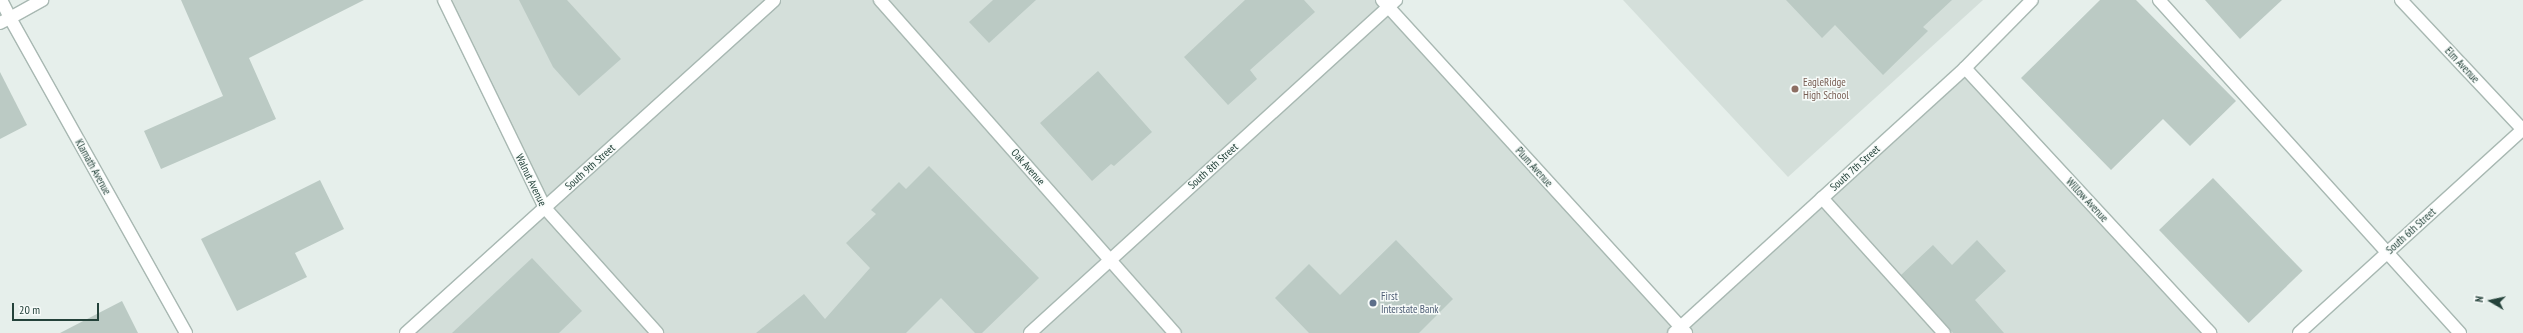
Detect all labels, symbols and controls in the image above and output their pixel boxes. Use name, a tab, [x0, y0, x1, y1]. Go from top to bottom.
street label: Elm Avenue	[2442, 44, 2482, 86]
place label: EagleRidge High School	[1803, 76, 1849, 102]
marker: EagleRidge High School	[1790, 84, 1800, 94]
street label: Klamath Avenue	[72, 137, 114, 197]
street label: South 8th Street	[1185, 140, 1241, 192]
street label: South 9th Street	[562, 141, 618, 193]
street label: South 7th Street	[1827, 142, 1883, 194]
street label: Plum Avenue	[1512, 144, 1556, 190]
street label: Oak Avenue	[1008, 146, 1048, 188]
street label: Walnut Avenue	[513, 152, 549, 208]
street label: Willow Avenue	[2063, 175, 2111, 225]
street label: South 6th Street	[2383, 205, 2439, 257]
north arrow	[2471, 281, 2511, 321]
place label: First Interstate Bank	[1381, 290, 1439, 316]
scale bar	[14, 295, 101, 321]
text: N	[2472, 295, 2487, 303]
marker: First Interstate Bank	[1368, 298, 1378, 308]
text: 20 m	[19, 302, 40, 317]

